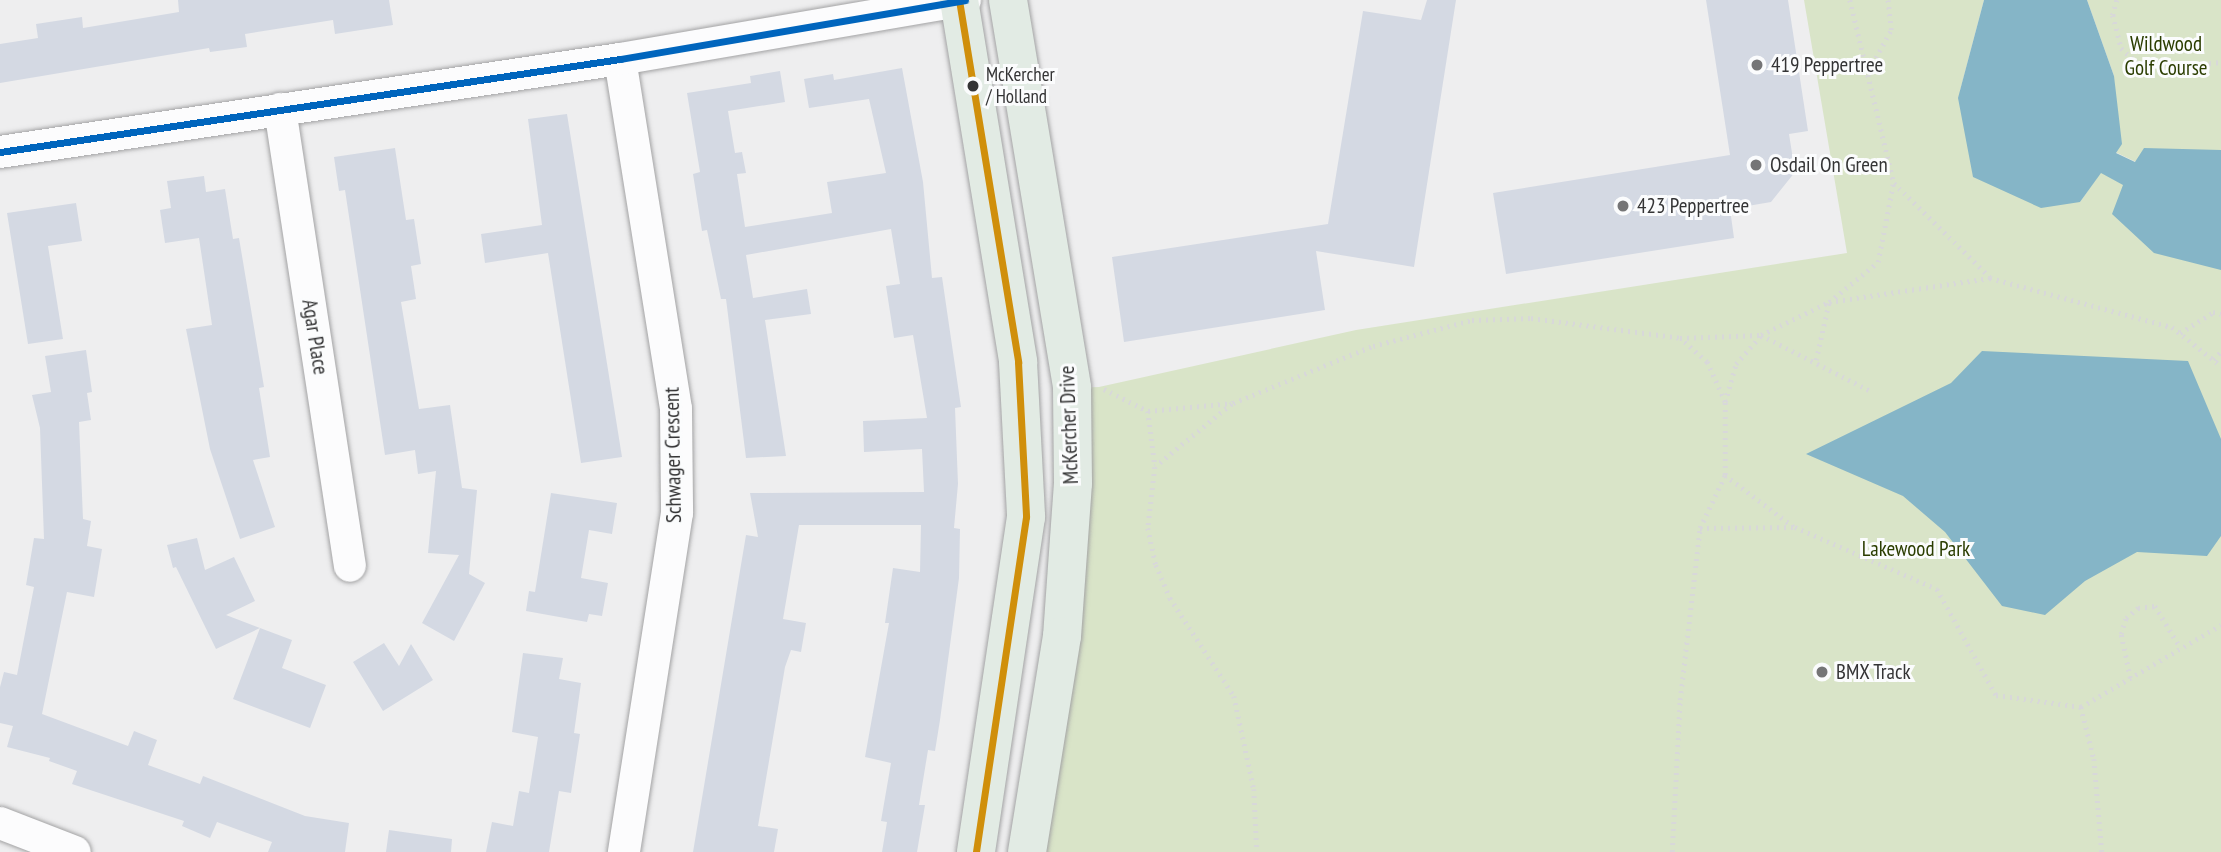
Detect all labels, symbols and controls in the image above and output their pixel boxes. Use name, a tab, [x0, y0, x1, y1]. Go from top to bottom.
park label: Wildwood Golf Course	[2125, 31, 2207, 81]
place label: 419 Peppertree	[1771, 52, 1883, 78]
marker: 419 Peppertree	[1749, 57, 1765, 73]
place label: McKercher / Holland	[986, 64, 1055, 108]
marker: McKercher / Holland	[966, 79, 980, 93]
place label: Osdail On Green	[1770, 152, 1888, 178]
marker: Osdail On Green	[1748, 157, 1764, 173]
place label: 423 Peppertree	[1637, 193, 1749, 219]
marker: 423 Peppertree	[1615, 198, 1631, 214]
street label: Agar Place	[297, 298, 333, 376]
street label: McKercher Drive	[1054, 365, 1084, 485]
street label: Schwager Crescent	[659, 387, 687, 523]
park label: Lakewood Park	[1862, 536, 1970, 562]
place label: BMX Track	[1836, 659, 1912, 685]
marker: BMX Track	[1814, 664, 1830, 680]

